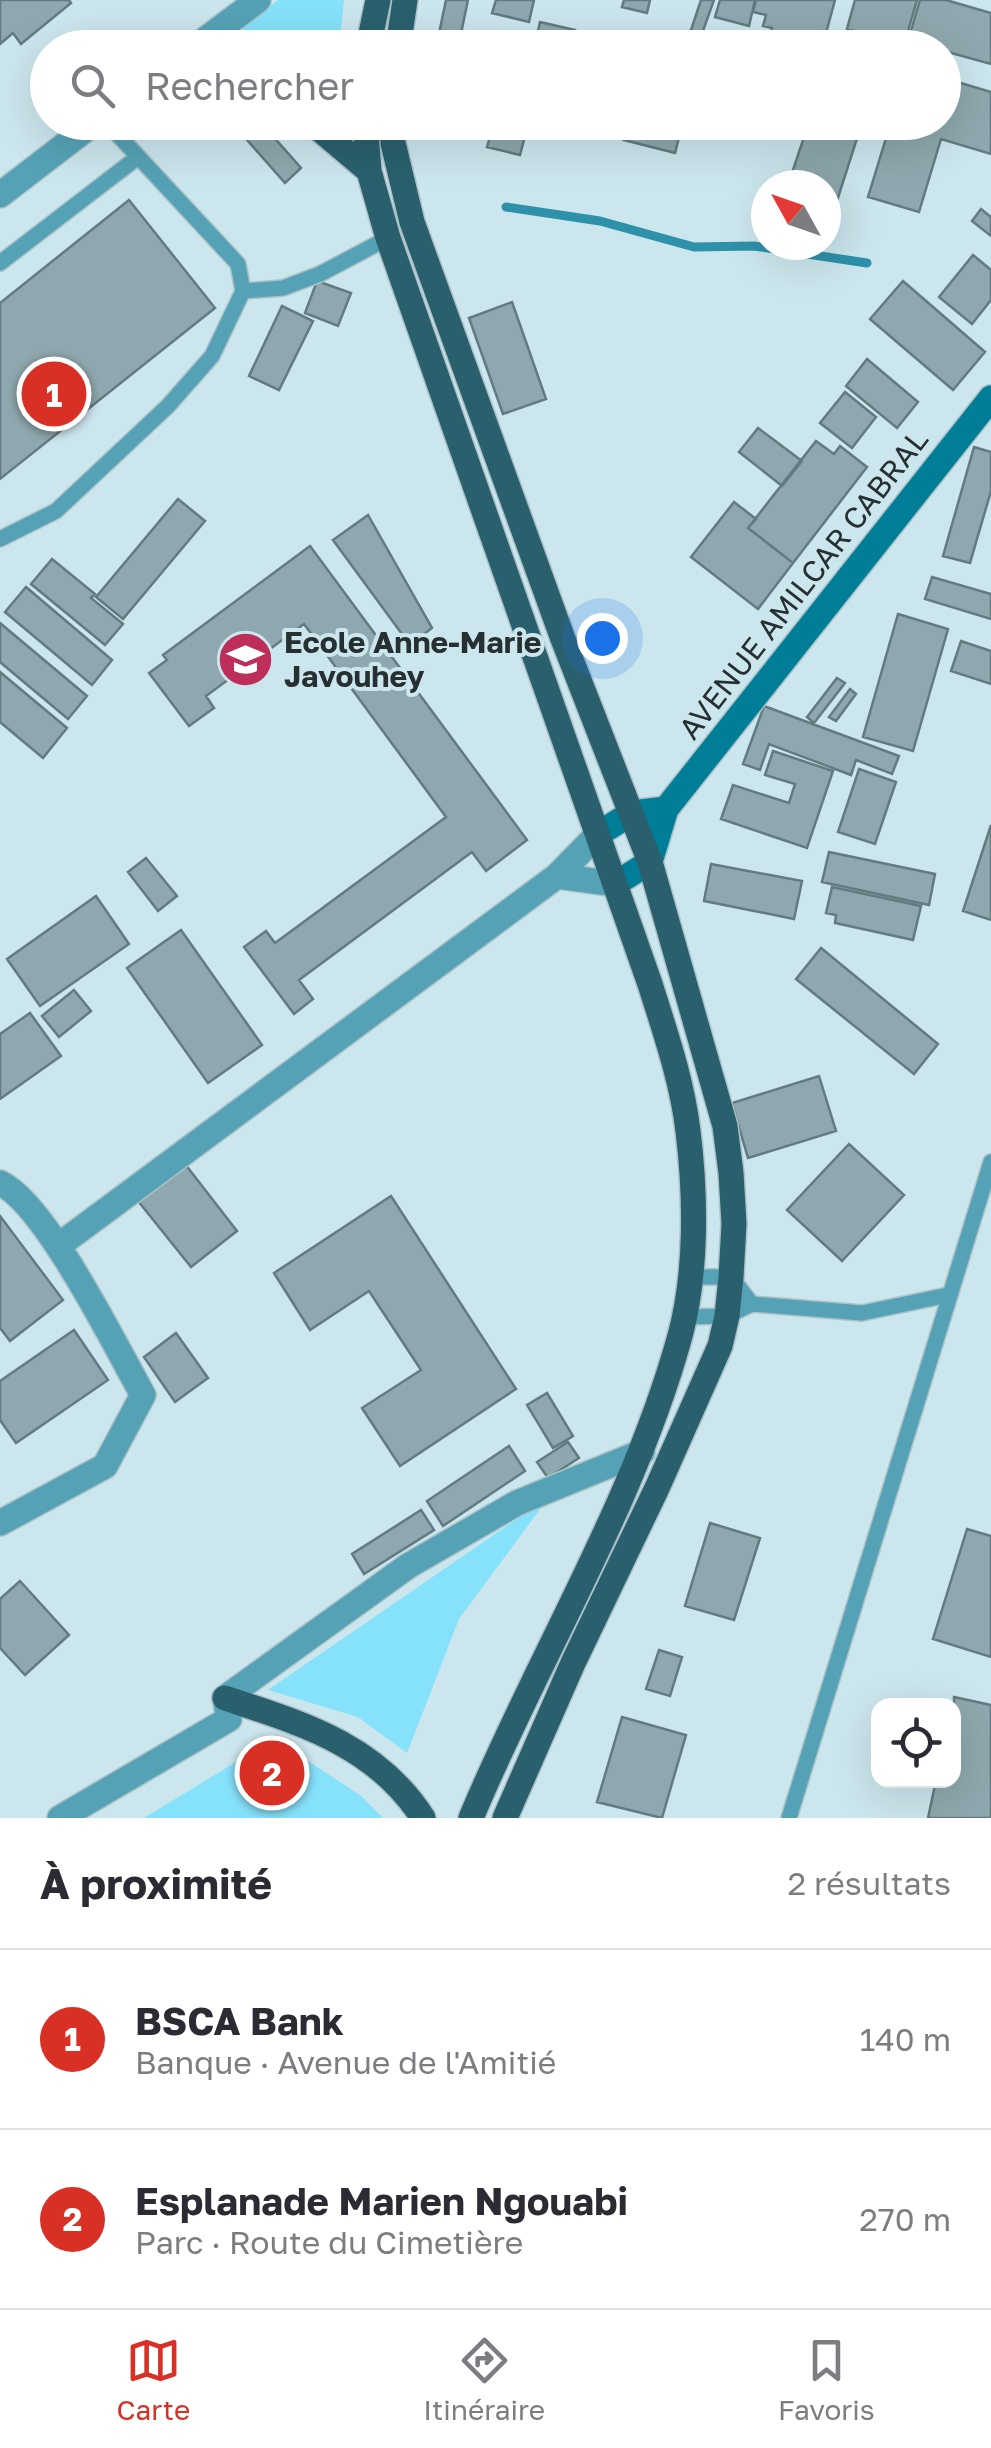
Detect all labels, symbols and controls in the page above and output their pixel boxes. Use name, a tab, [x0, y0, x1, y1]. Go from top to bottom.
search box	[30, 30, 961, 140]
icon: search	[65, 58, 120, 113]
text: Rechercher	[145, 63, 354, 108]
north arrow	[751, 170, 841, 260]
pin: 1	[22, 356, 86, 432]
street label: AVENUE AMILCAR CABRAL	[671, 422, 935, 746]
your location	[577, 613, 628, 664]
place label: Ecole Anne-Marie Javouhey	[284, 624, 541, 694]
school or university icon: Ecole Anne-Marie Javouhey	[215, 629, 275, 689]
map controls	[871, 1698, 961, 1788]
button: locate	[871, 1698, 961, 1788]
pin: 2	[240, 1736, 304, 1810]
text: À proximité	[40, 1858, 272, 1908]
text: 2 résultats	[787, 1864, 951, 1902]
text: BSCA Bank	[135, 1998, 344, 2043]
text: 1	[64, 2020, 81, 2058]
text: 140 m	[860, 2020, 951, 2058]
text: Banque · Avenue de l'Amitié	[135, 2043, 556, 2081]
text: Esplanade Marien Ngouabi	[135, 2178, 628, 2223]
text: 2	[63, 2200, 82, 2238]
text: 270 m	[859, 2200, 951, 2238]
text: Parc · Route du Cimetière	[135, 2223, 523, 2261]
tab: Carte	[116, 2333, 190, 2426]
tab: Itinéraire	[423, 2333, 545, 2426]
tab: Favoris	[778, 2333, 875, 2426]

